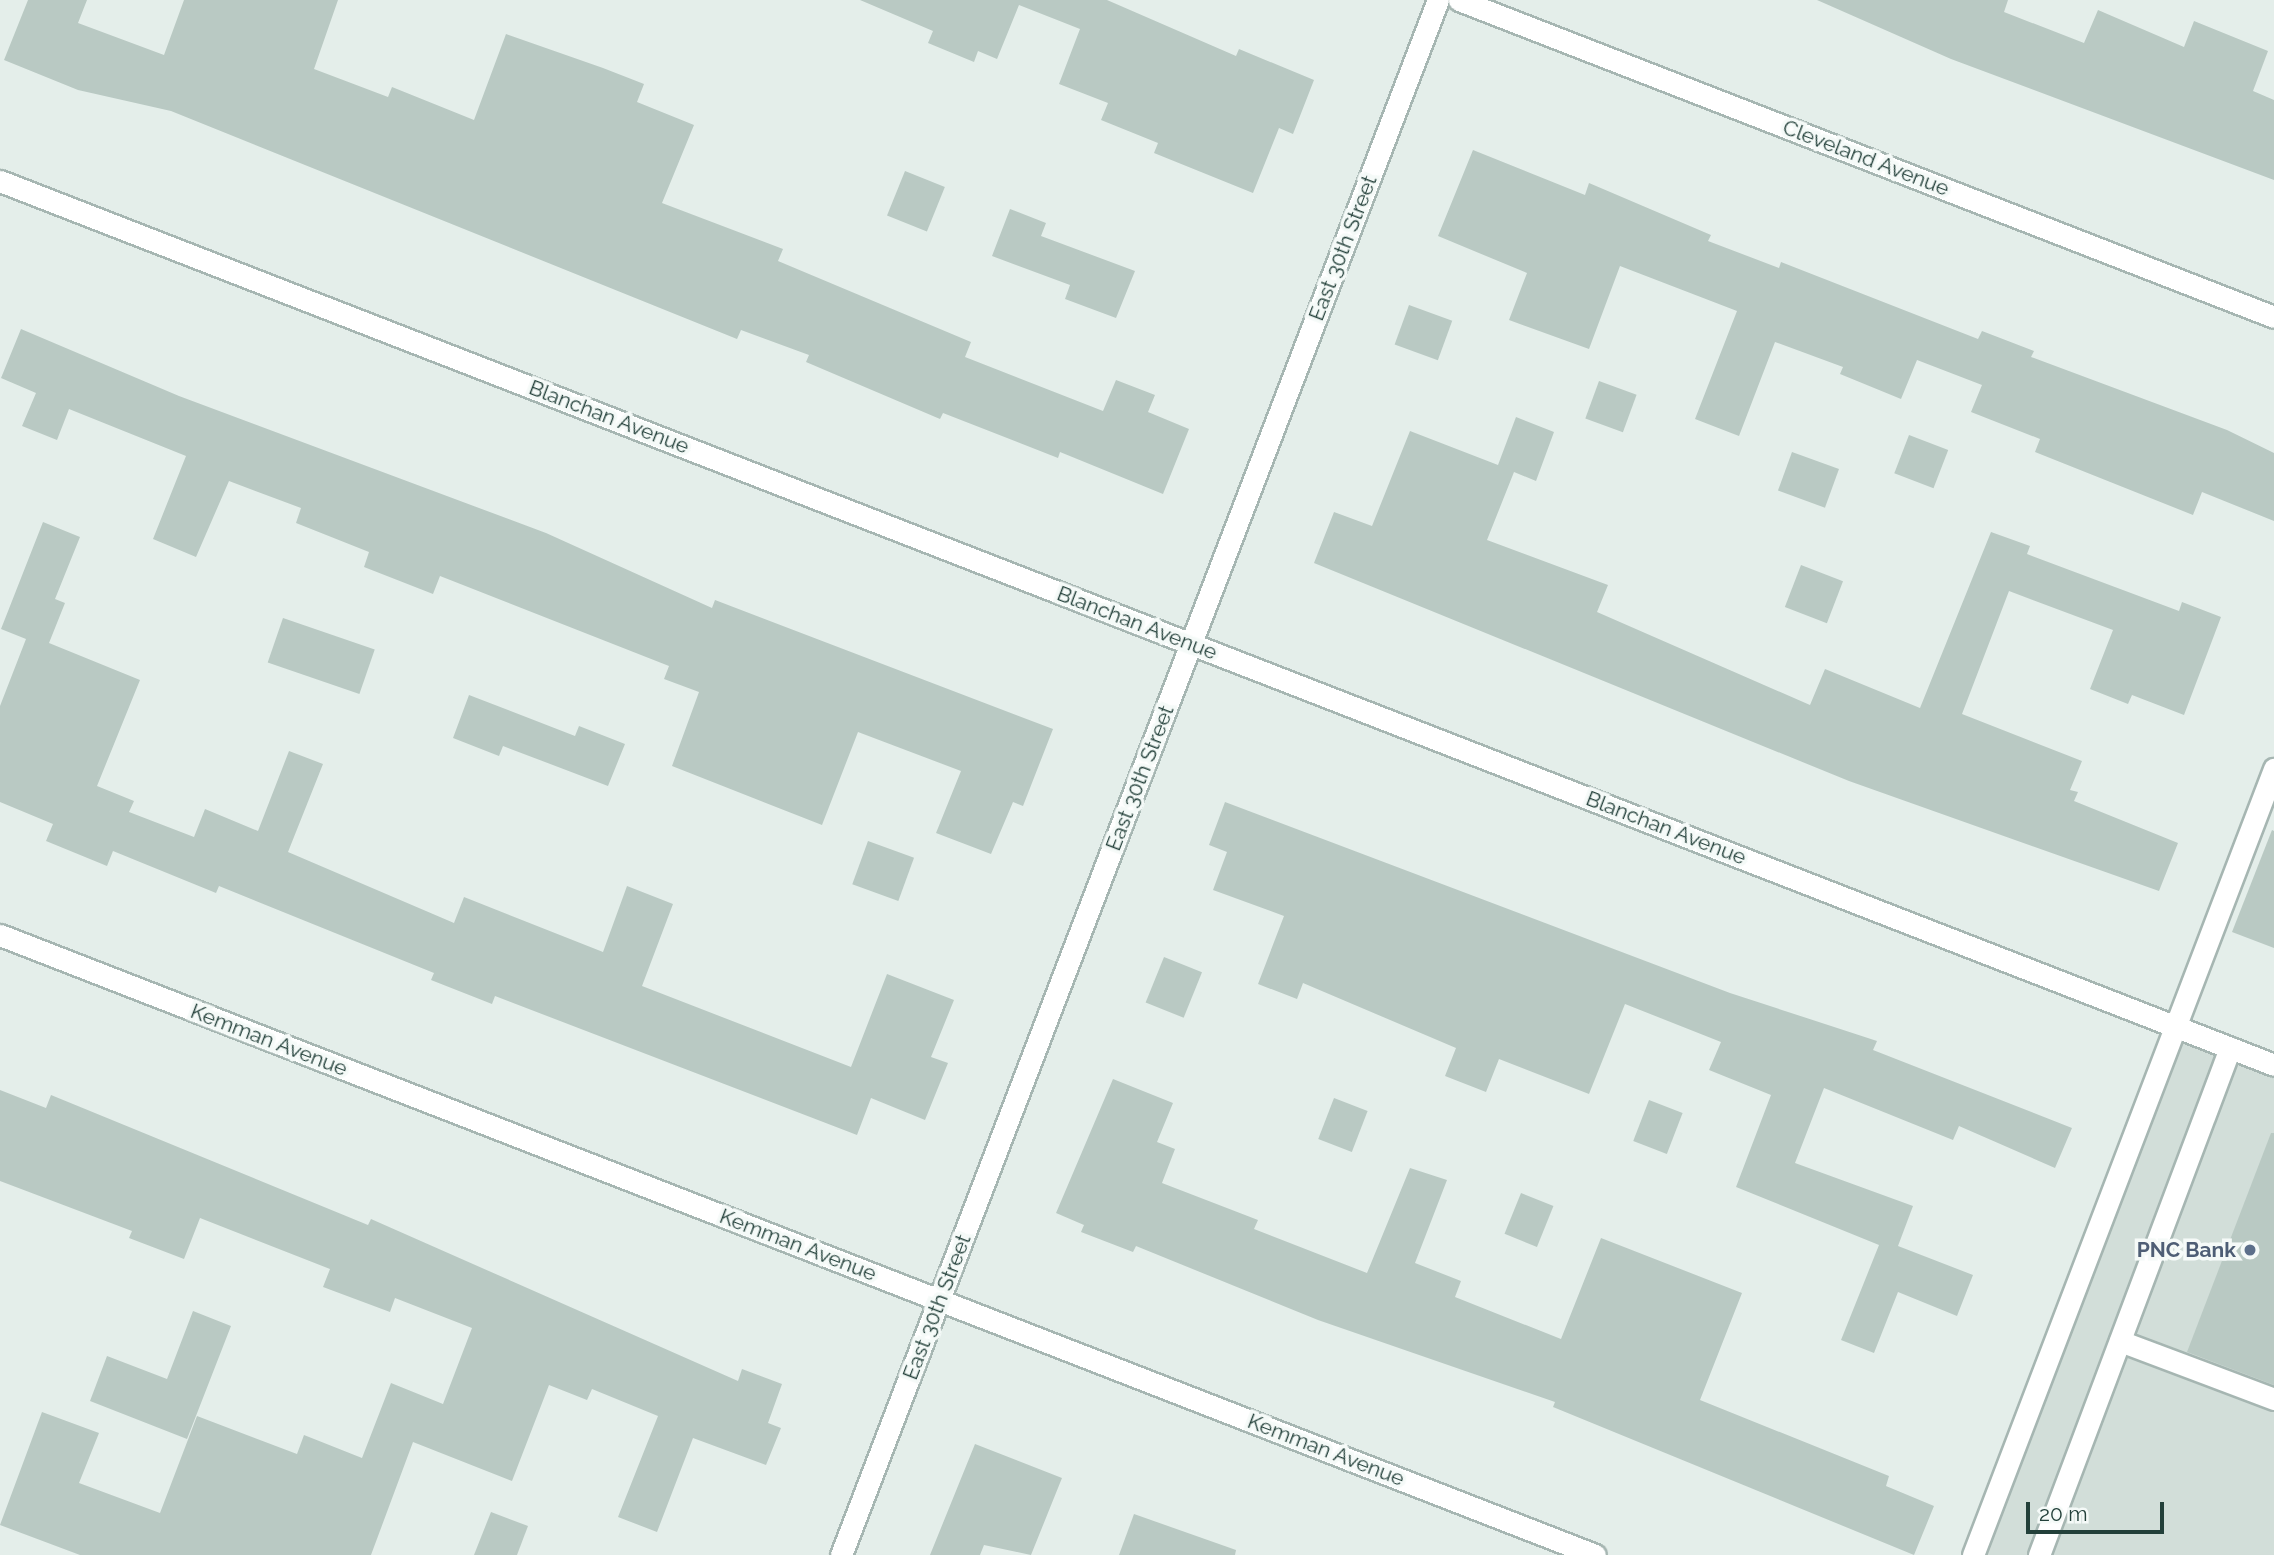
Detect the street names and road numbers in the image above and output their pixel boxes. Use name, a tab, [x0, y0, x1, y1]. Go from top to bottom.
street label: Cleveland Avenue	[1779, 115, 1953, 201]
street label: East 30th Street	[1304, 172, 1382, 324]
street label: Blanchan Avenue	[525, 375, 693, 459]
street label: Blanchan Avenue	[1053, 581, 1221, 665]
street label: East 30th Street	[1101, 702, 1179, 854]
street label: Blanchan Avenue	[1582, 786, 1750, 870]
street label: Kemman Avenue	[187, 998, 351, 1082]
street label: Kemman Avenue	[716, 1203, 880, 1287]
street label: East 30th Street	[898, 1231, 976, 1383]
street label: Kemman Avenue	[1244, 1408, 1408, 1492]

